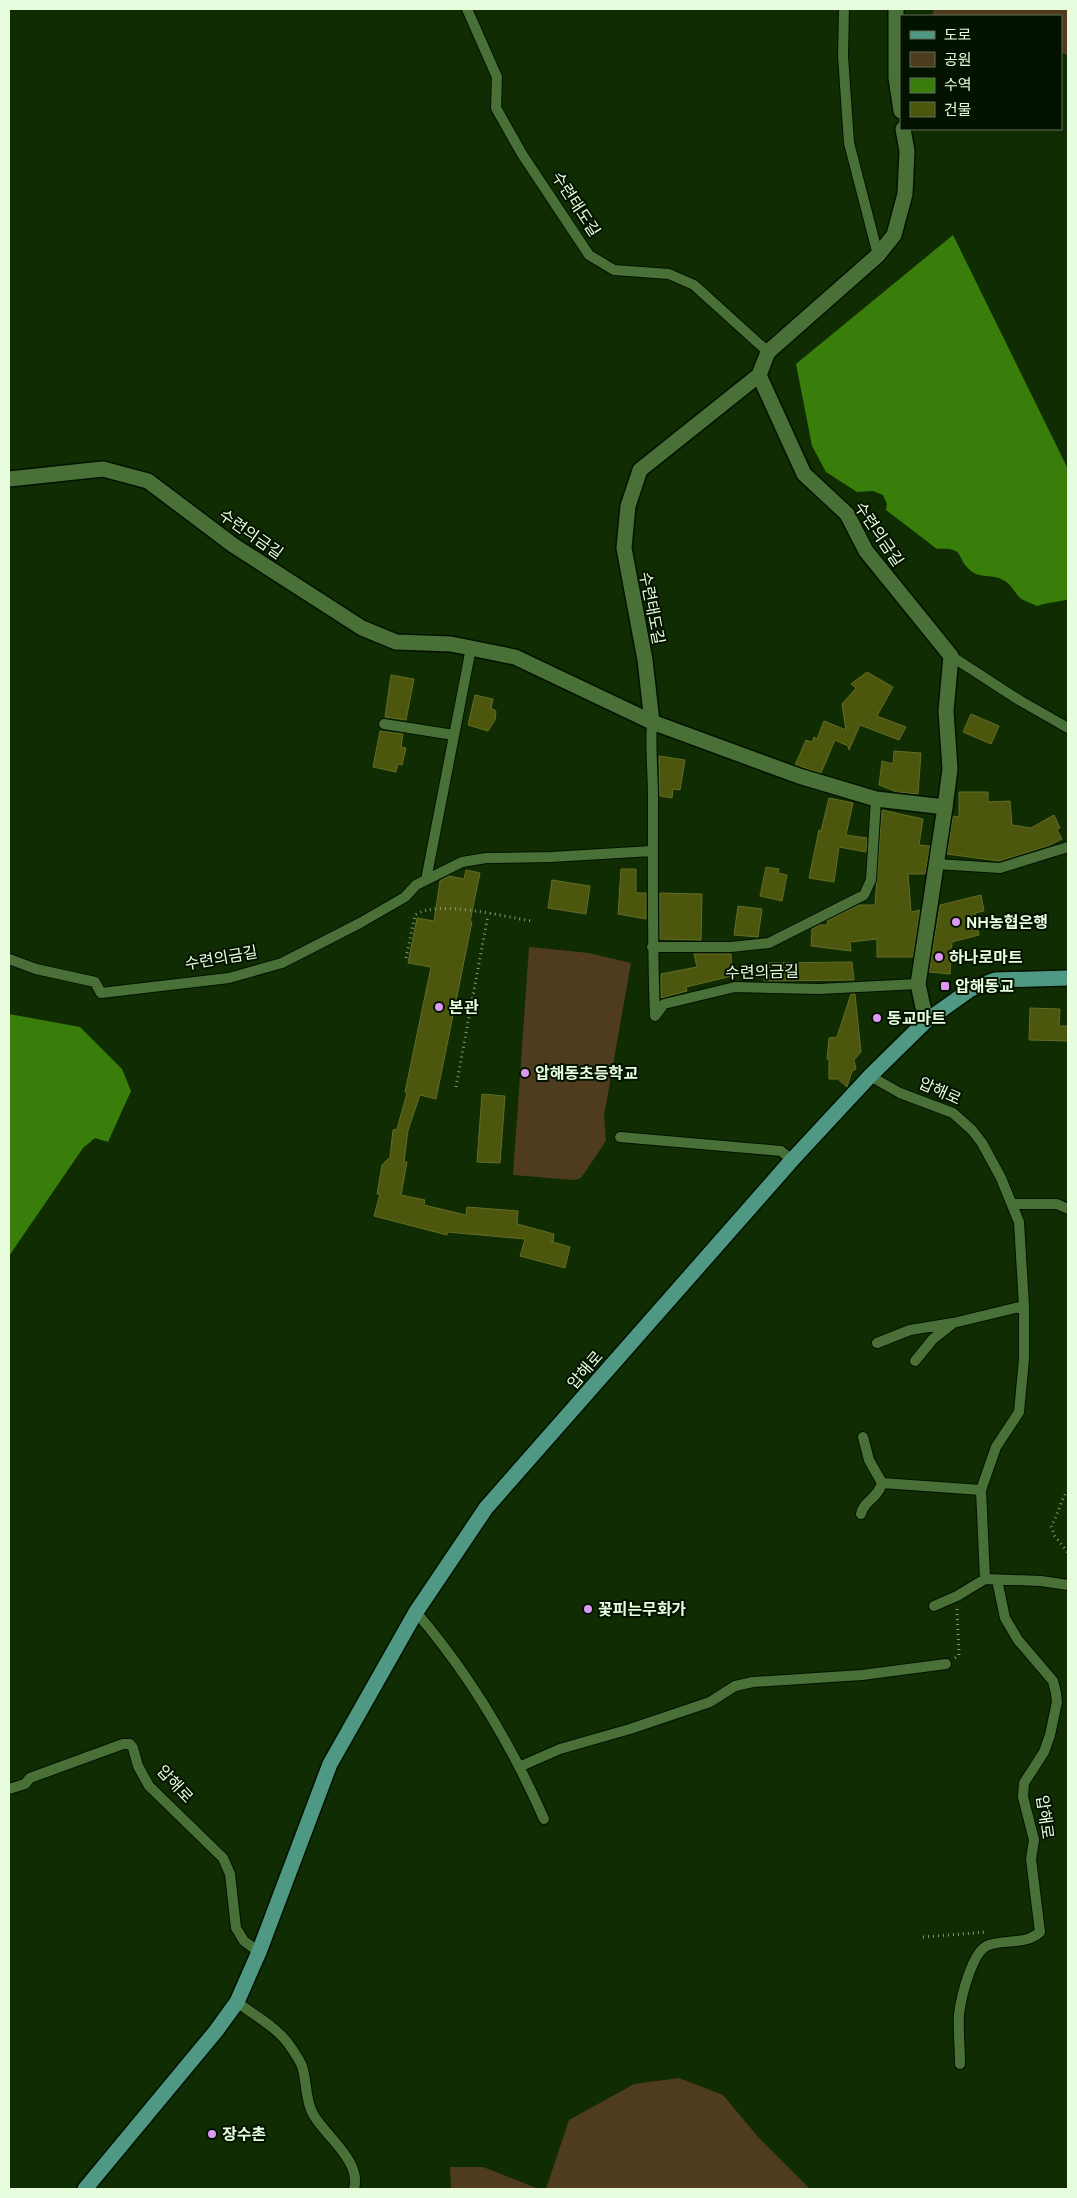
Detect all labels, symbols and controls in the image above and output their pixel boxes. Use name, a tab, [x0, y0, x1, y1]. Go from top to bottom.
legend	[900, 15, 1062, 130]
text: 도로	[944, 26, 972, 44]
text: 공원	[944, 51, 972, 69]
text: 수역	[944, 76, 972, 94]
text: 건물	[944, 101, 972, 119]
street label: 수련태도길	[548, 168, 604, 240]
street label: 수련의금길	[851, 498, 907, 570]
street label: 수련의금길	[215, 505, 287, 563]
street label: 수련태도길	[636, 570, 668, 646]
place label: NH농협은행	[966, 913, 1048, 932]
marker: NH농협은행	[950, 916, 962, 928]
street label: 수련의금길	[183, 942, 259, 974]
place label: 하나로마트	[949, 948, 1023, 967]
marker: 하나로마트	[933, 951, 945, 963]
street label: 수련의금길	[725, 962, 799, 982]
place label: 압해동교	[955, 977, 1014, 996]
marker: 압해동교	[939, 980, 951, 992]
place label: 본관	[449, 998, 479, 1017]
marker: 본관	[433, 1001, 445, 1013]
place label: 동교마트	[887, 1009, 946, 1028]
marker: 동교마트	[871, 1012, 883, 1024]
place label: 압해동초등학교	[535, 1064, 638, 1083]
marker: 압해동초등학교	[519, 1067, 531, 1079]
street label: 압해로	[916, 1073, 964, 1109]
street label: 압해로	[563, 1347, 607, 1393]
place label: 꽃피는무화가	[598, 1600, 687, 1619]
marker: 꽃피는무화가	[582, 1603, 594, 1615]
street label: 압해로	[153, 1761, 197, 1807]
street label: 압해로	[1033, 1794, 1058, 1840]
place label: 장수촌	[222, 2125, 266, 2144]
marker: 장수촌	[206, 2128, 218, 2140]

